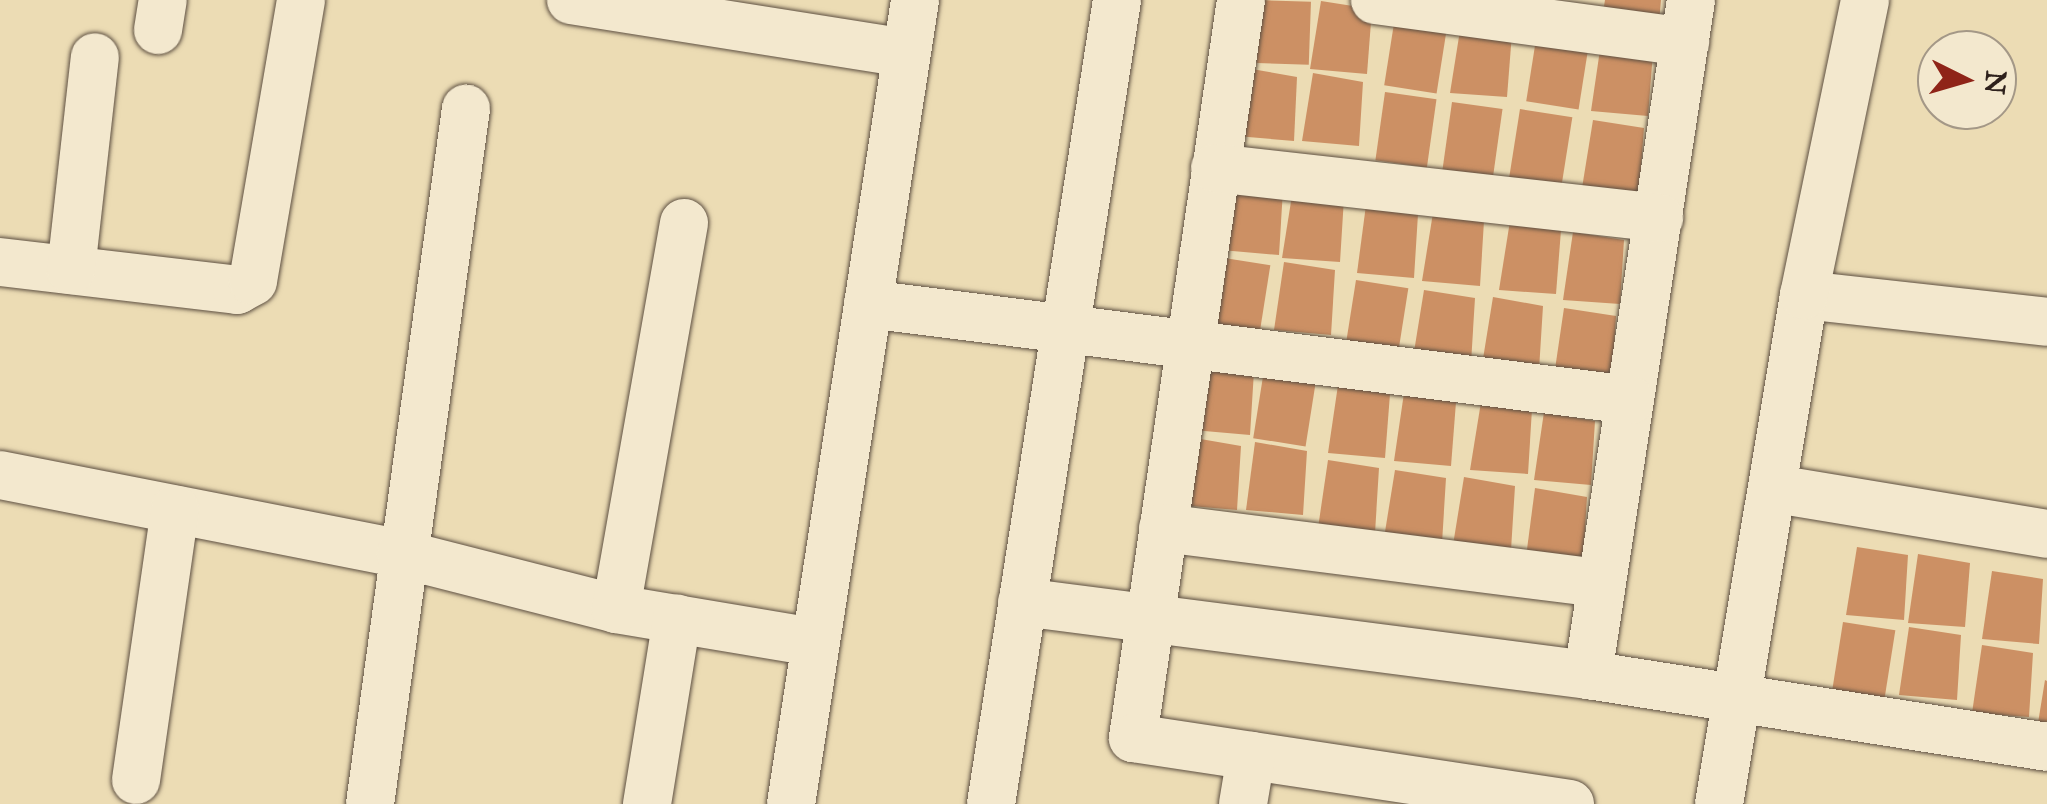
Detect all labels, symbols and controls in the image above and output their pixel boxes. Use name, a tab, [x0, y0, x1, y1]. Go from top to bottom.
north arrow	[1917, 30, 2017, 130]
text: N	[1977, 69, 2014, 96]

